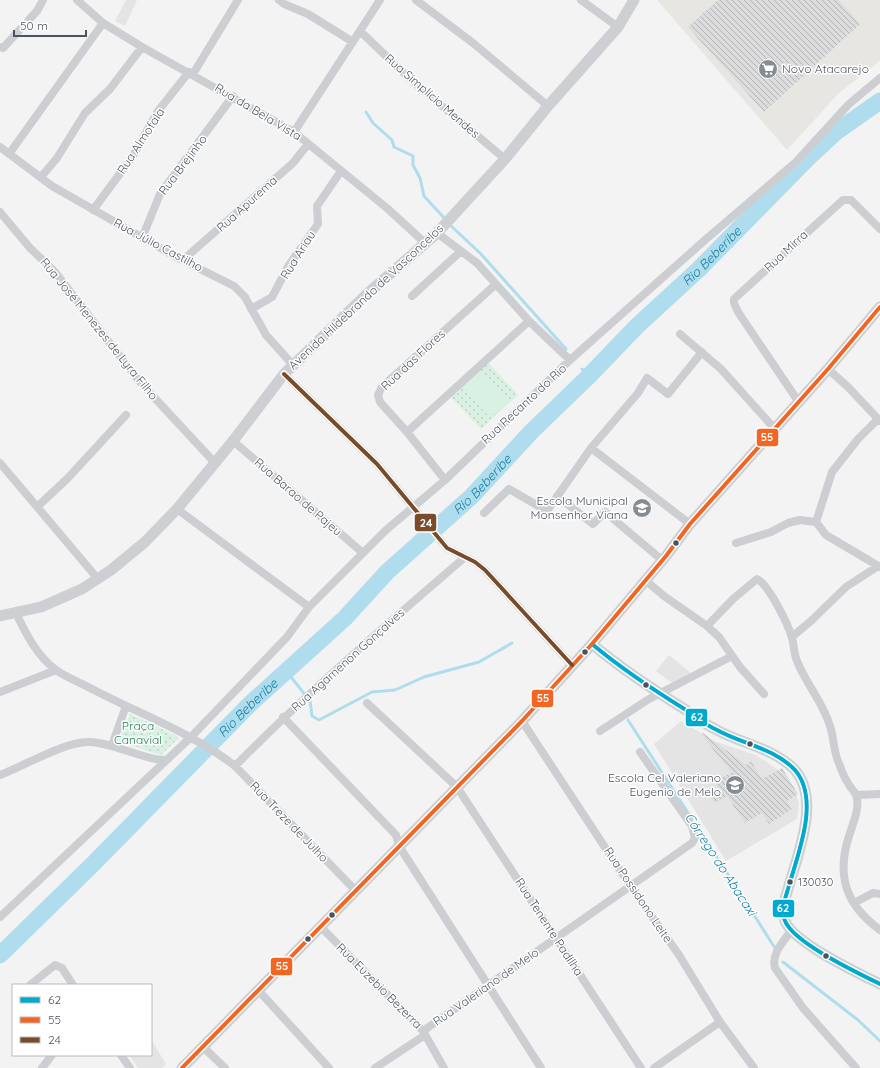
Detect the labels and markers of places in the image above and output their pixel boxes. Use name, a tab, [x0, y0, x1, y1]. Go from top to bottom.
supermarket icon: Novo Atacarejo	[757, 58, 779, 80]
place label: Novo Atacarejo	[782, 61, 869, 76]
place label: Escola Municipal Monsenhor Viana	[531, 493, 628, 522]
school or university icon: Escola Municipal Monsenhor Viana	[631, 497, 653, 519]
unlabelled marker	[671, 538, 681, 548]
unlabelled marker	[580, 647, 590, 657]
unlabelled marker	[641, 680, 651, 690]
unlabelled marker	[745, 739, 755, 749]
place label: Escola Cel Valeriano Eugenio de Melo	[608, 770, 721, 799]
school or university icon: Escola Cel Valeriano Eugenio de Melo	[724, 774, 746, 796]
place label: 130030	[798, 875, 833, 889]
marker: 130030	[785, 877, 795, 887]
unlabelled marker	[327, 910, 337, 920]
unlabelled marker	[303, 934, 313, 944]
unlabelled marker	[821, 951, 831, 961]

